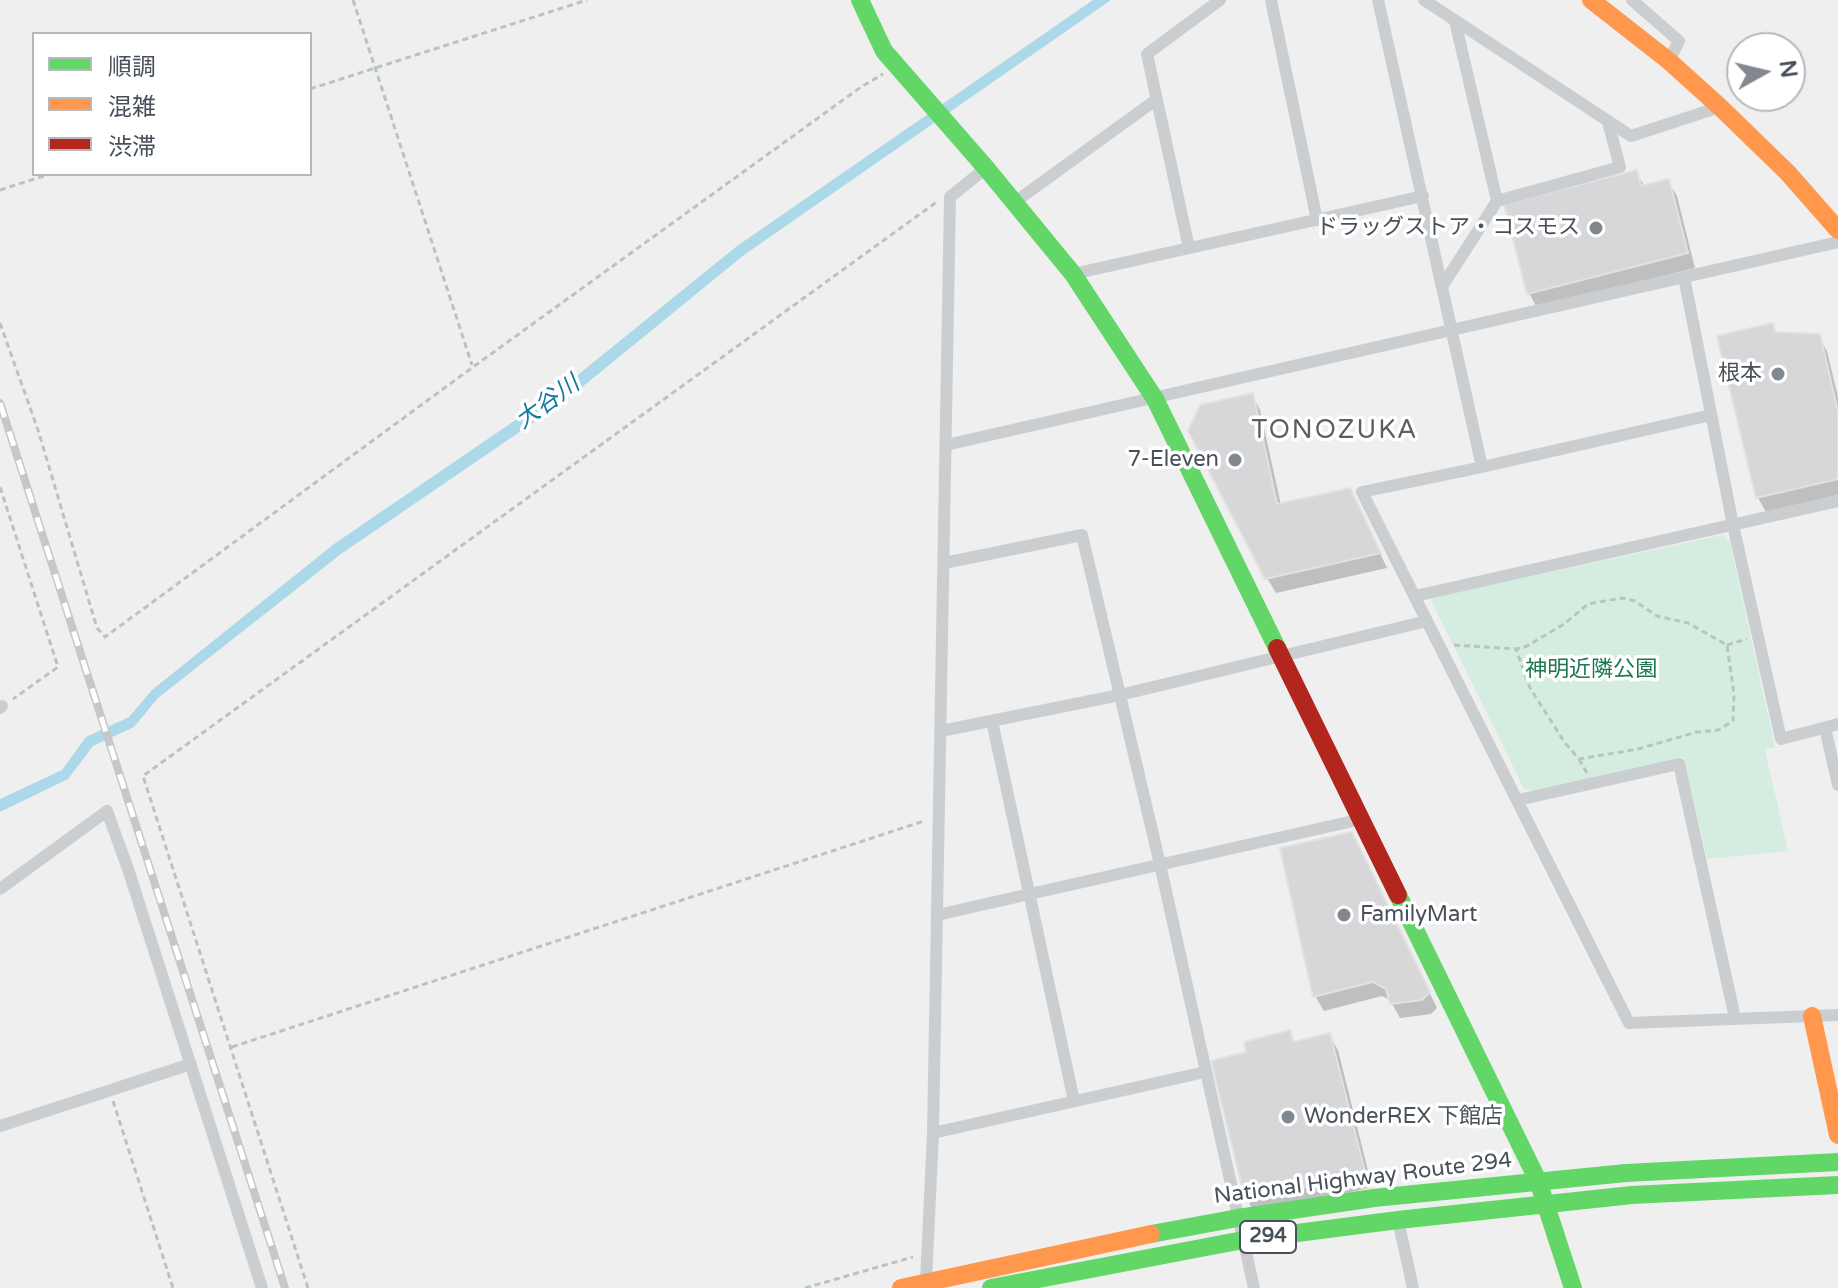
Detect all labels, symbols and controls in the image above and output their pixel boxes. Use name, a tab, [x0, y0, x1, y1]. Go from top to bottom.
legend	[32, 32, 312, 176]
north arrow	[1726, 32, 1806, 112]
text: 順調	[108, 53, 156, 82]
text: N	[1774, 58, 1802, 79]
text: 混雑	[108, 93, 156, 122]
text: 渋滞	[108, 133, 156, 162]
place label: ドラッグストア・コスモス	[1316, 215, 1580, 241]
marker: ドラッグストア・コスモス	[1587, 219, 1605, 237]
place label: 根本	[1718, 361, 1762, 387]
marker: 根本	[1769, 365, 1787, 383]
water label: 大谷川	[510, 370, 586, 436]
district label: TONOZUKA	[1252, 415, 1418, 447]
place label: 7-Eleven	[1127, 447, 1219, 473]
marker: 7-Eleven	[1226, 451, 1244, 469]
park label: 神明近隣公園	[1525, 657, 1657, 683]
place label: FamilyMart	[1360, 902, 1477, 928]
marker: FamilyMart	[1335, 906, 1353, 924]
place label: WonderREX 下館店	[1304, 1104, 1503, 1130]
marker: WonderREX 下館店	[1279, 1108, 1297, 1126]
street label: National Highway Route 294	[1212, 1148, 1514, 1210]
road number: 294	[1240, 1221, 1296, 1253]

